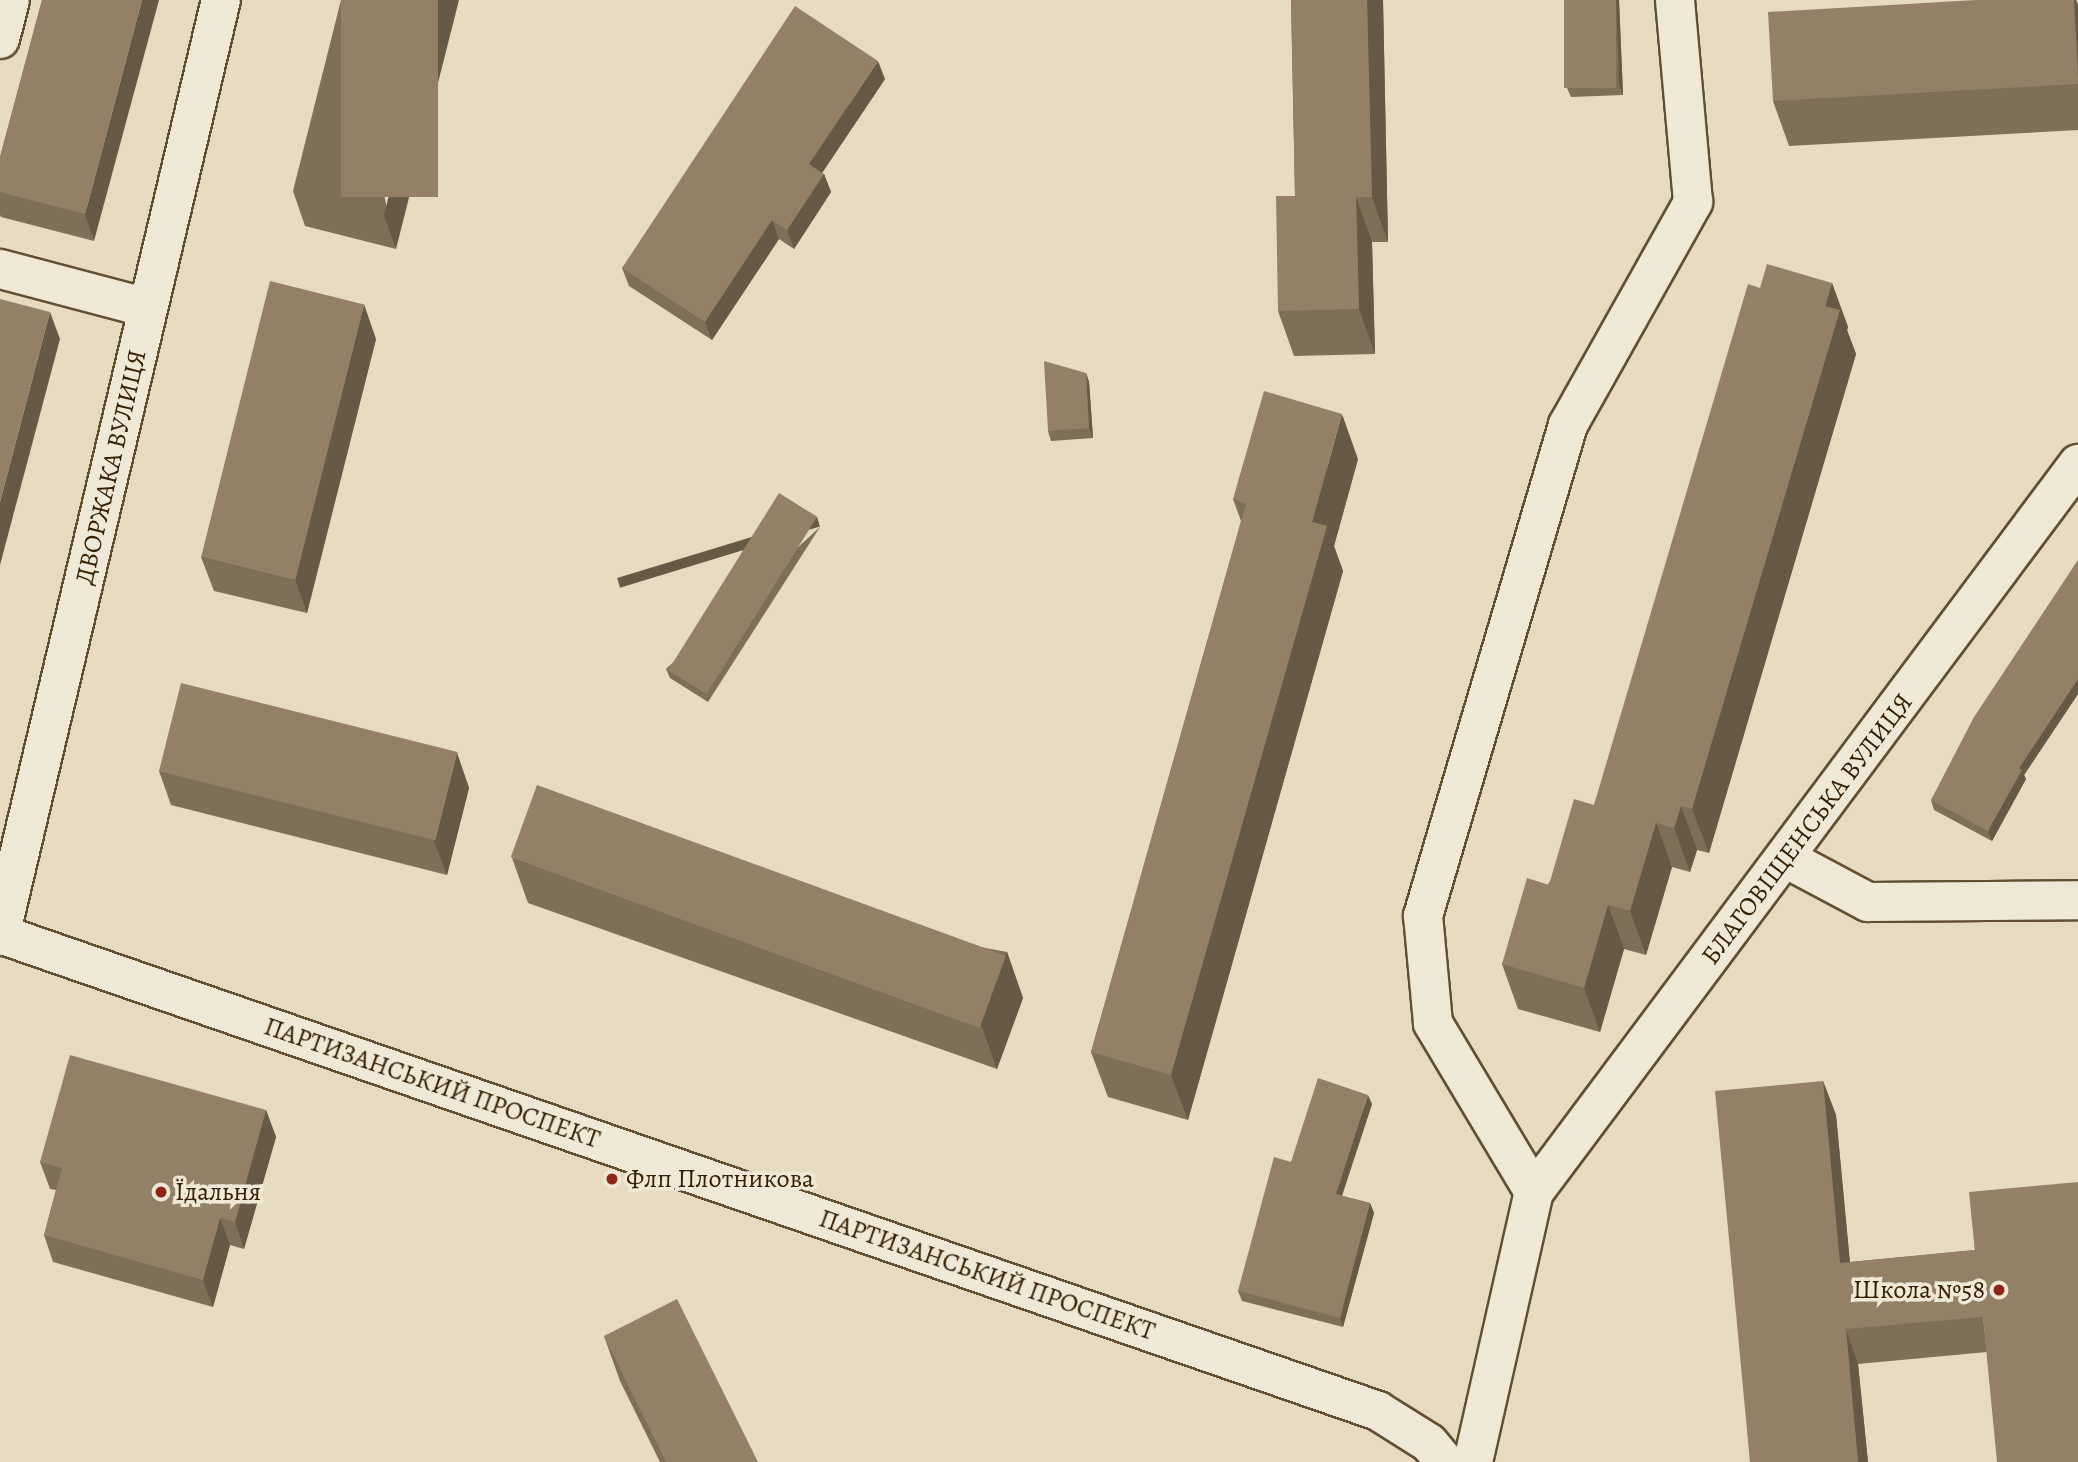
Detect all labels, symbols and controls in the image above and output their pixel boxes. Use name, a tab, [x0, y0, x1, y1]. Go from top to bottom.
street label: ДВОРЖАКА ВУЛИЦЯ	[69, 347, 153, 587]
street label: БЛАГОВІЩЕНСЬКА ВУЛИЦЯ	[1695, 687, 1919, 971]
street label: ПАРТИЗАНСЬКИЙ ПРОСПЕКТ	[260, 1011, 604, 1155]
place label: Флп Плотникова	[626, 1163, 814, 1195]
marker: Флп Плотникова	[604, 1171, 620, 1187]
place label: Їдальня	[175, 1176, 261, 1208]
marker: Їдальня	[153, 1184, 169, 1200]
street label: ПАРТИЗАНСЬКИЙ ПРОСПЕКТ	[815, 1203, 1159, 1347]
place label: Школа №58	[1853, 1274, 1985, 1306]
marker: Школа №58	[1991, 1282, 2007, 1298]

